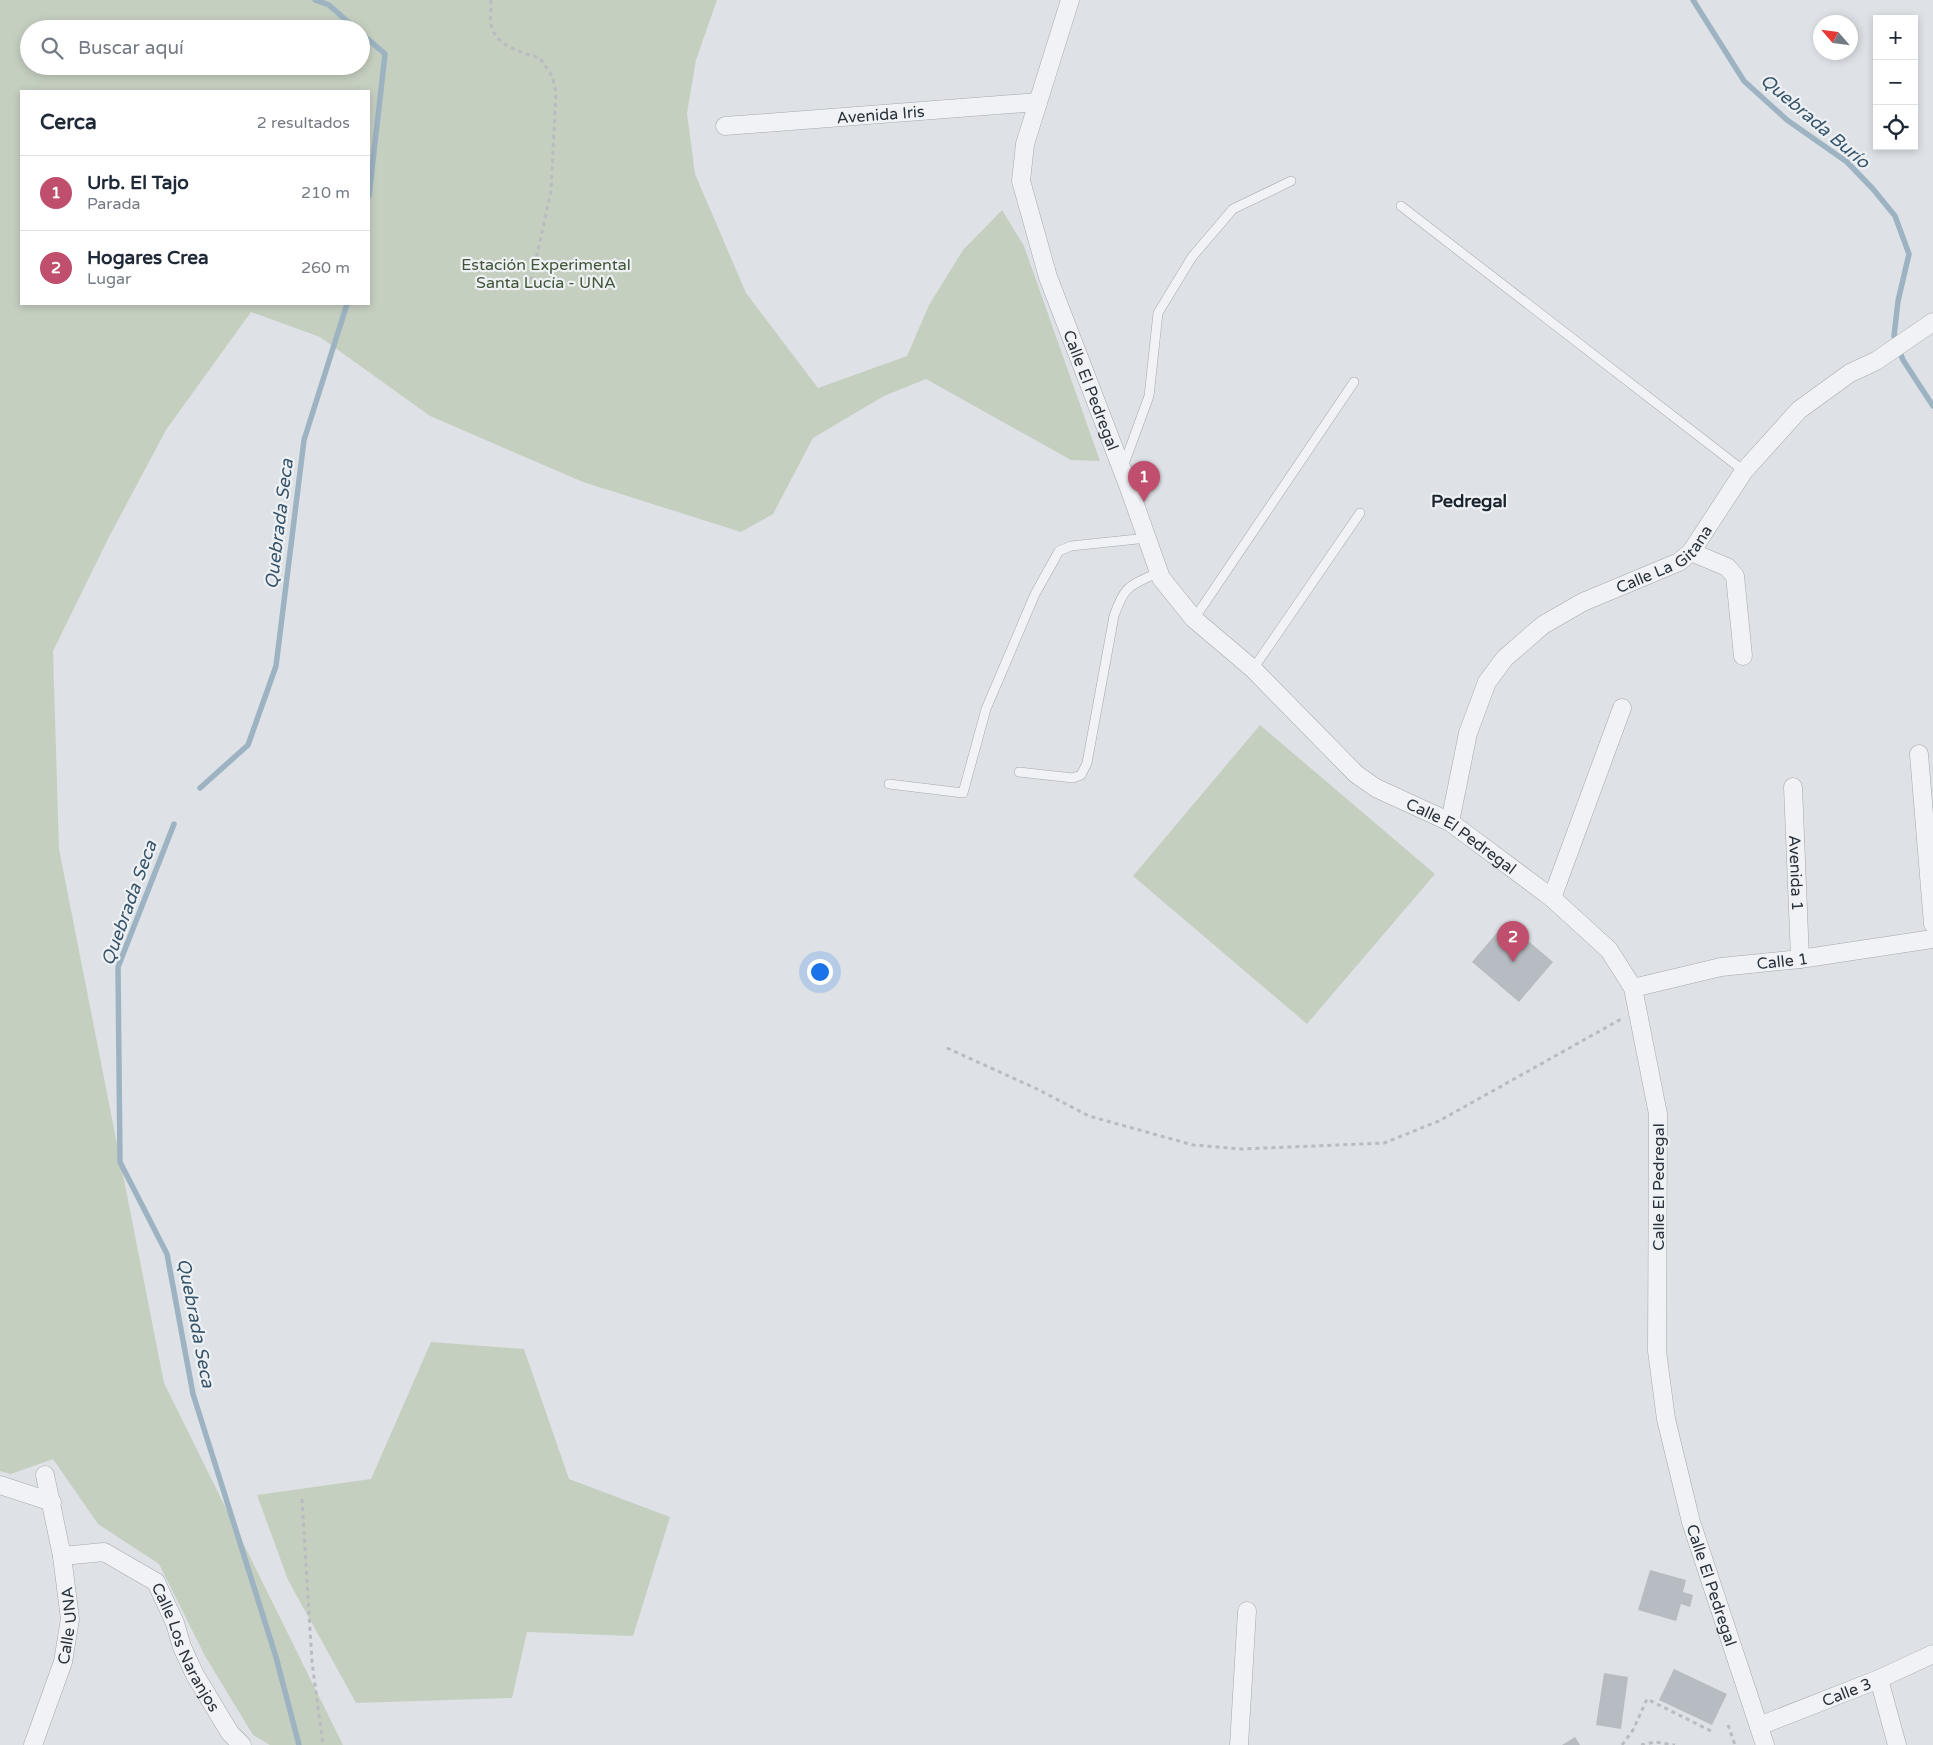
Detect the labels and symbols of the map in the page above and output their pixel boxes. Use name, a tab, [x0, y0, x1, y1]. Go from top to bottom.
north arrow	[1813, 15, 1858, 60]
water label: Quebrada Burío	[1756, 69, 1875, 174]
street label: Avenida Iris	[836, 102, 925, 128]
park label: Estación Experimental Santa Lucía - UNA	[461, 255, 631, 293]
street label: Calle El Pedregal	[1058, 327, 1123, 454]
water label: Quebrada Seca	[260, 457, 298, 590]
pin: 1	[1128, 461, 1160, 502]
district label: Pedregal	[1431, 490, 1507, 512]
street label: Calle La Gitana	[1613, 522, 1717, 598]
street label: Calle El Pedregal	[1403, 794, 1520, 879]
street label: Avenida 1	[1784, 835, 1807, 911]
water label: Quebrada Seca	[96, 837, 162, 968]
pin: 2	[1497, 921, 1529, 962]
street label: Calle 1	[1756, 949, 1809, 974]
your location	[807, 959, 833, 985]
street label: Calle El Pedregal	[1649, 1123, 1669, 1251]
water label: Quebrada Seca	[173, 1257, 219, 1390]
street label: Calle El Pedregal	[1681, 1522, 1741, 1649]
street label: Calle Los Naranjos	[147, 1580, 224, 1716]
street label: Calle UNA	[54, 1585, 81, 1666]
street label: Calle 3	[1819, 1674, 1874, 1711]

